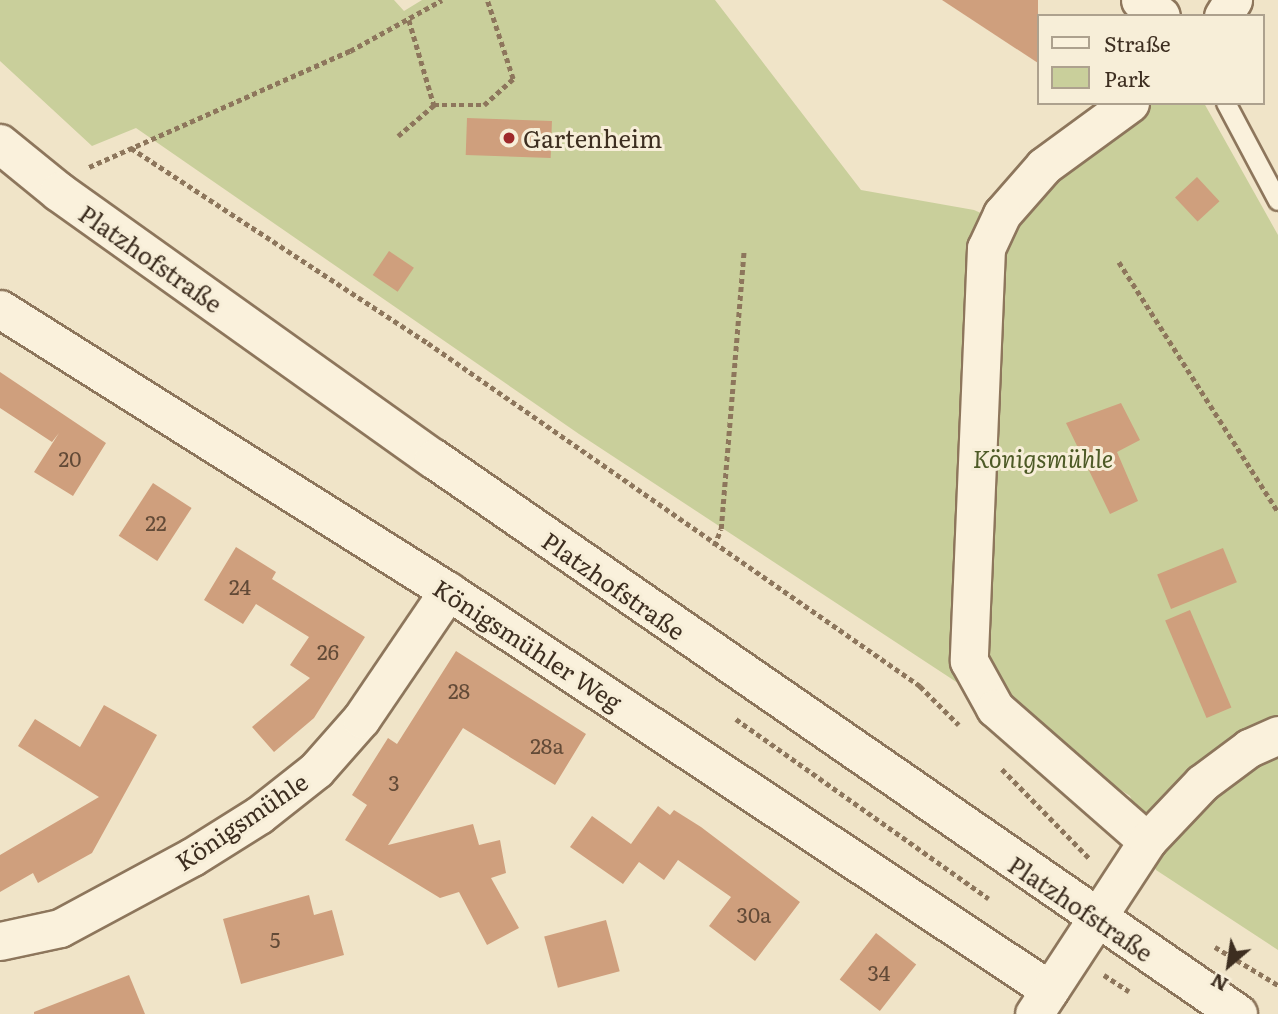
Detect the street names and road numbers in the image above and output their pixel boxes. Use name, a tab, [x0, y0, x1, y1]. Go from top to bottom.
street label: Platzhofstraße	[74, 198, 228, 318]
street label: Platzhofstraße	[537, 525, 691, 645]
street label: Königsmühler Weg	[428, 572, 628, 716]
street label: Königsmühle	[169, 766, 313, 876]
street label: Platzhofstraße	[1003, 849, 1159, 967]

